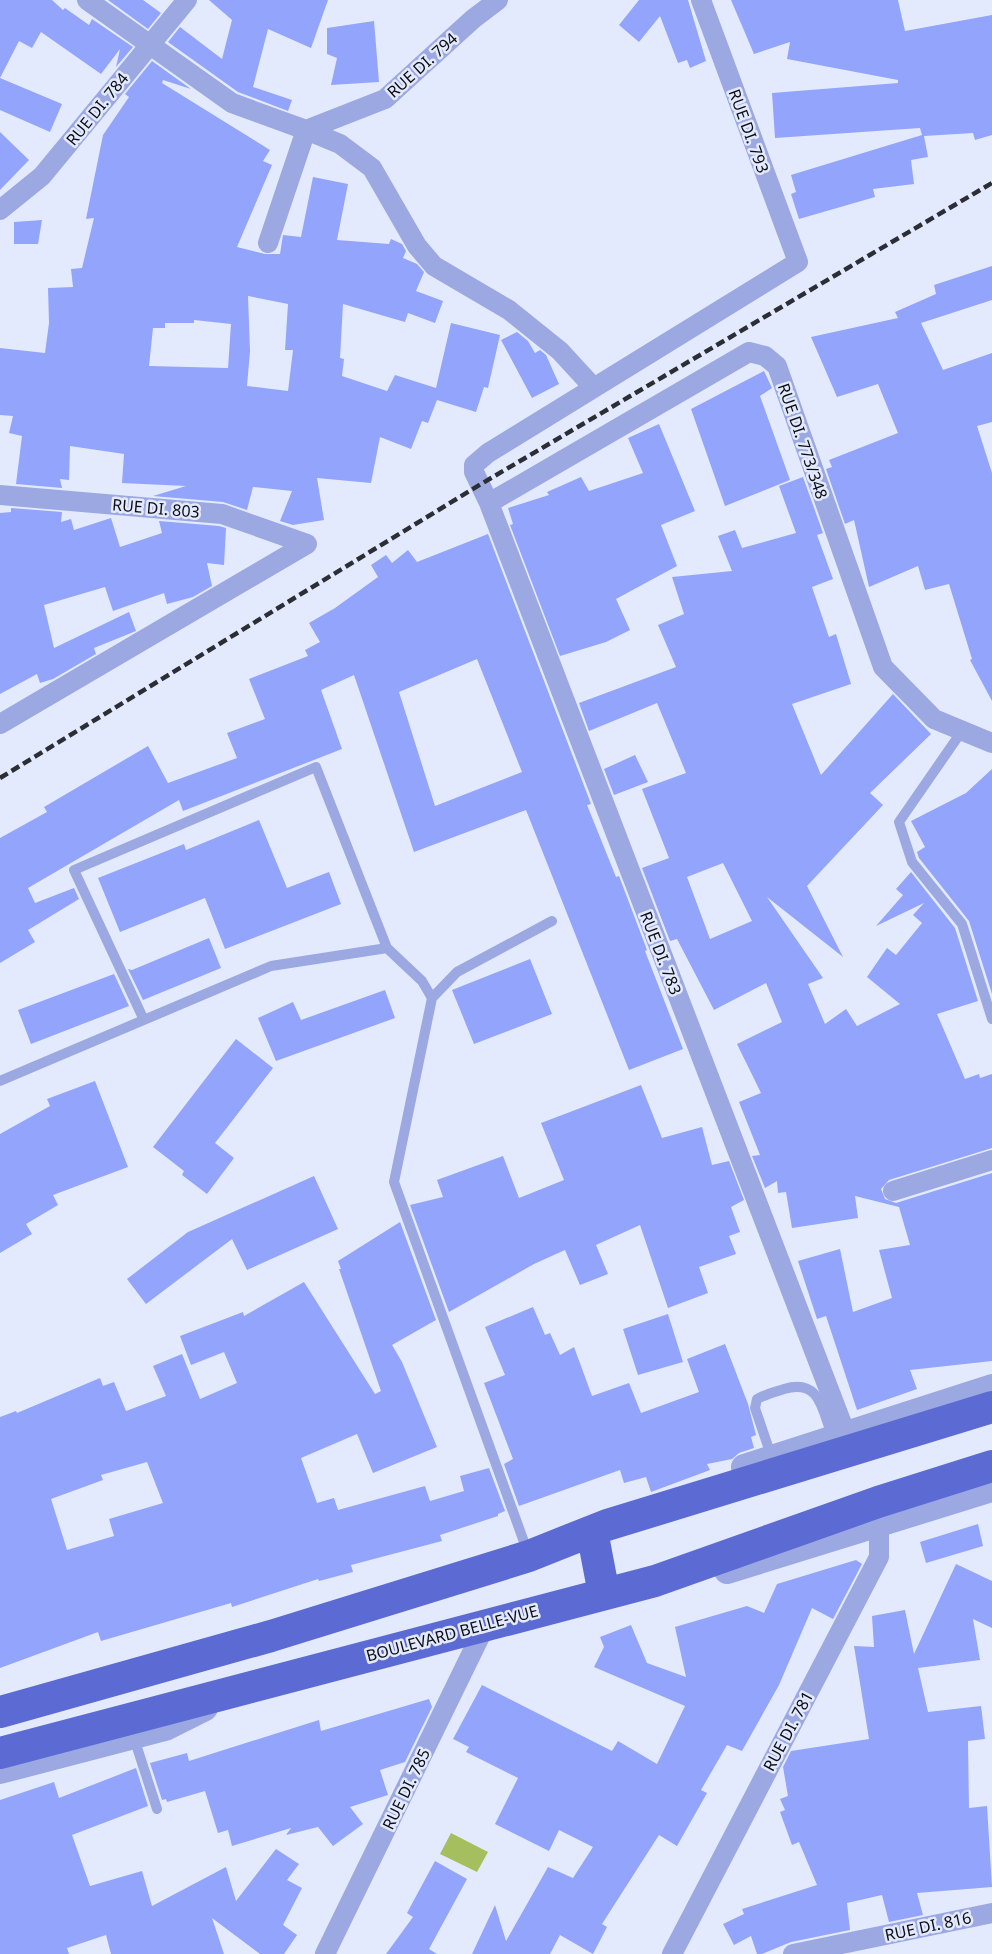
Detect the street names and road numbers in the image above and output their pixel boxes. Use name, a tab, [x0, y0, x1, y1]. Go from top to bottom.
street label: RUE DI. 794	[382, 27, 462, 103]
street label: RUE DI. 784	[61, 68, 133, 150]
street label: RUE DI. 793	[724, 86, 774, 176]
street label: RUE DI. 773/348	[773, 380, 833, 502]
street label: RUE DI. 803	[111, 493, 201, 523]
street label: RUE DI. 783	[635, 908, 687, 998]
street label: BOULEVARD BELLE-VUE	[364, 1599, 540, 1667]
street label: RUE DI. 781	[758, 1687, 818, 1775]
street label: RUE DI. 785	[377, 1745, 435, 1833]
street label: RUE DI. 816	[883, 1906, 973, 1946]

